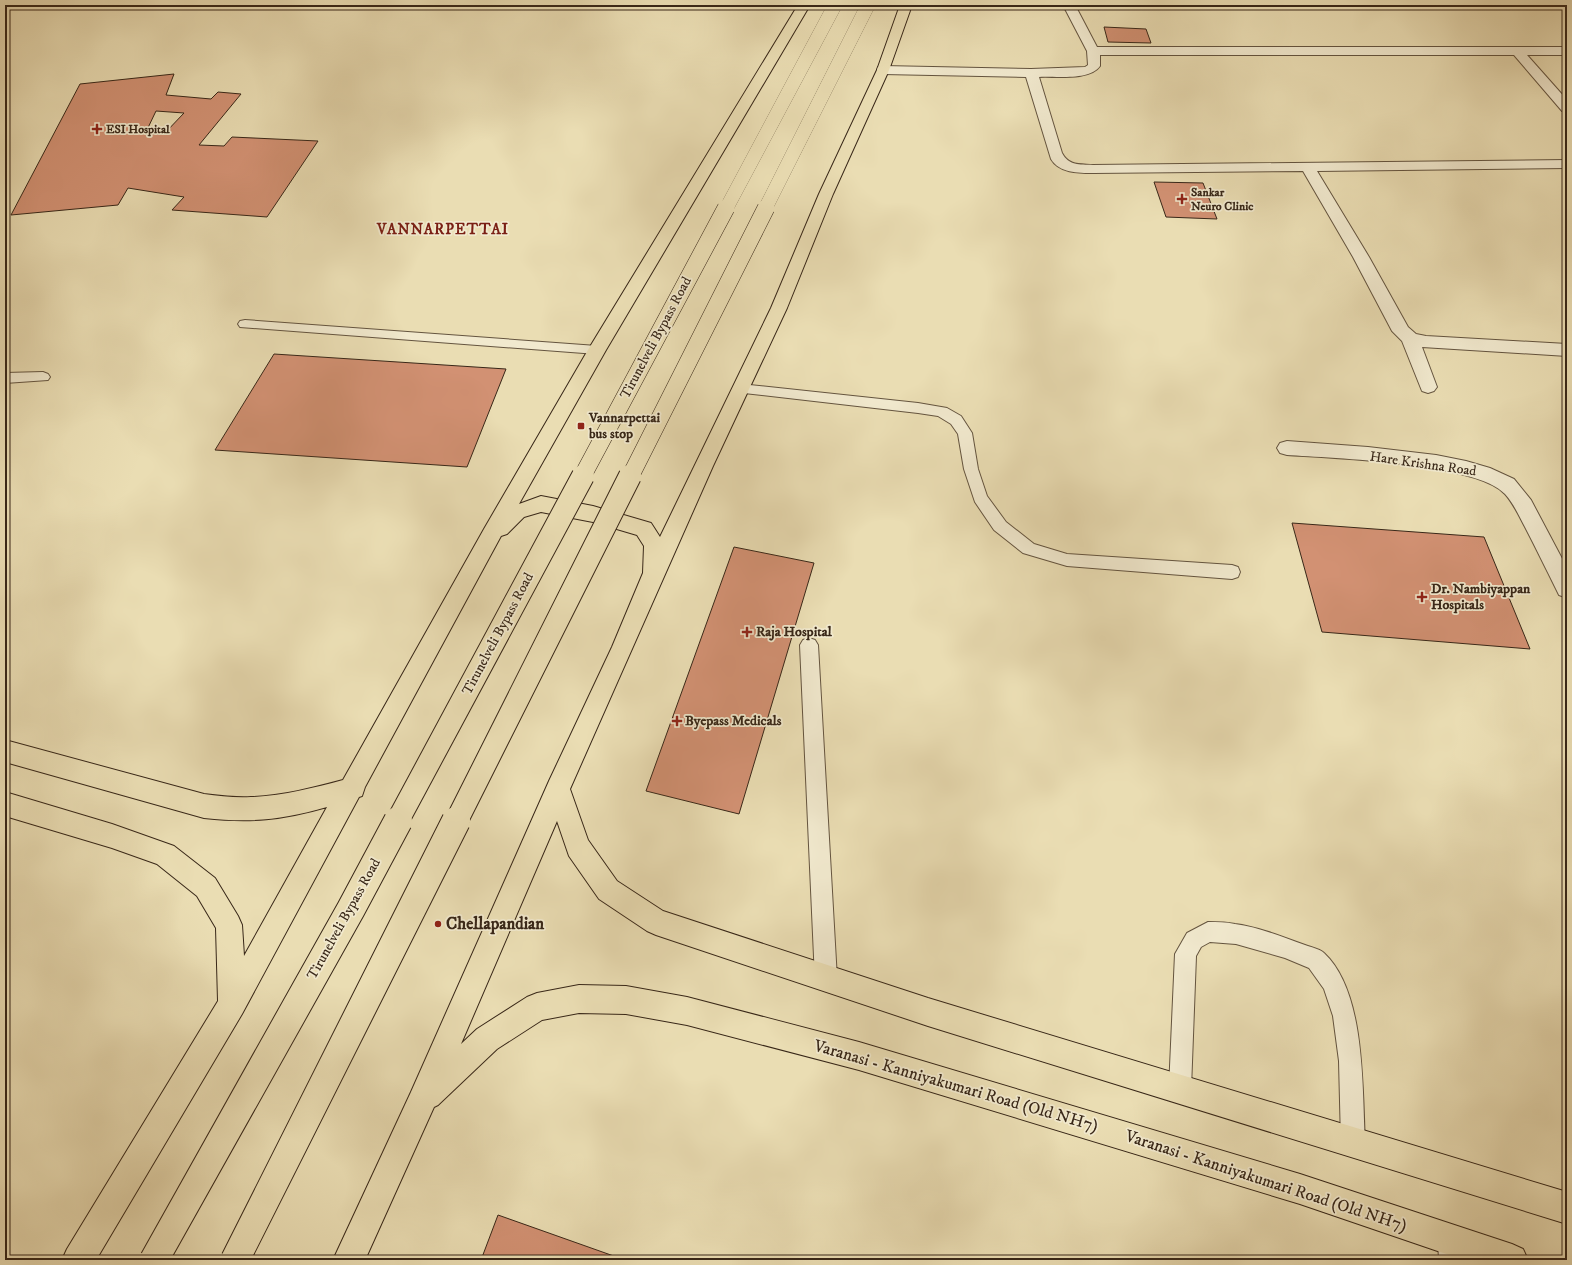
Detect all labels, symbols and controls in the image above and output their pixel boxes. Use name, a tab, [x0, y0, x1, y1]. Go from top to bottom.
place label: ESI Hospital	[106, 122, 170, 137]
marker: ESI Hospital	[91, 123, 103, 135]
place label: Sankar Neuro Clinic	[1191, 185, 1254, 214]
marker: Sankar Neuro Clinic	[1176, 193, 1188, 205]
district label: VANNARPETTAI	[376, 220, 509, 239]
street label: Tirunelveli Bypass Road	[616, 274, 696, 402]
place label: Vannarpettai bus stop	[588, 409, 660, 443]
marker: Vannarpettai bus stop	[576, 421, 586, 431]
street label: Hare Krishna Road	[1368, 448, 1478, 480]
street label: Tirunelveli Bypass Road	[458, 570, 538, 698]
place label: Dr. Nambiyappan Hospitals	[1431, 580, 1531, 614]
marker: Dr. Nambiyappan Hospitals	[1416, 591, 1428, 603]
place label: Raja Hospital	[756, 623, 833, 641]
marker: Raja Hospital	[741, 626, 753, 638]
place label: Byepass Medicals	[685, 712, 782, 730]
marker: Byepass Medicals	[672, 716, 682, 726]
street label: Tirunelveli Bypass Road	[303, 855, 385, 983]
place label: Chellapandian	[446, 913, 544, 935]
marker: Chellapandian	[433, 919, 443, 929]
street label: Varanasi - Kanniyakumari Road (Old NH7)	[810, 1035, 1101, 1137]
street label: Varanasi - Kanniyakumari Road (Old NH7)	[1121, 1125, 1410, 1237]

